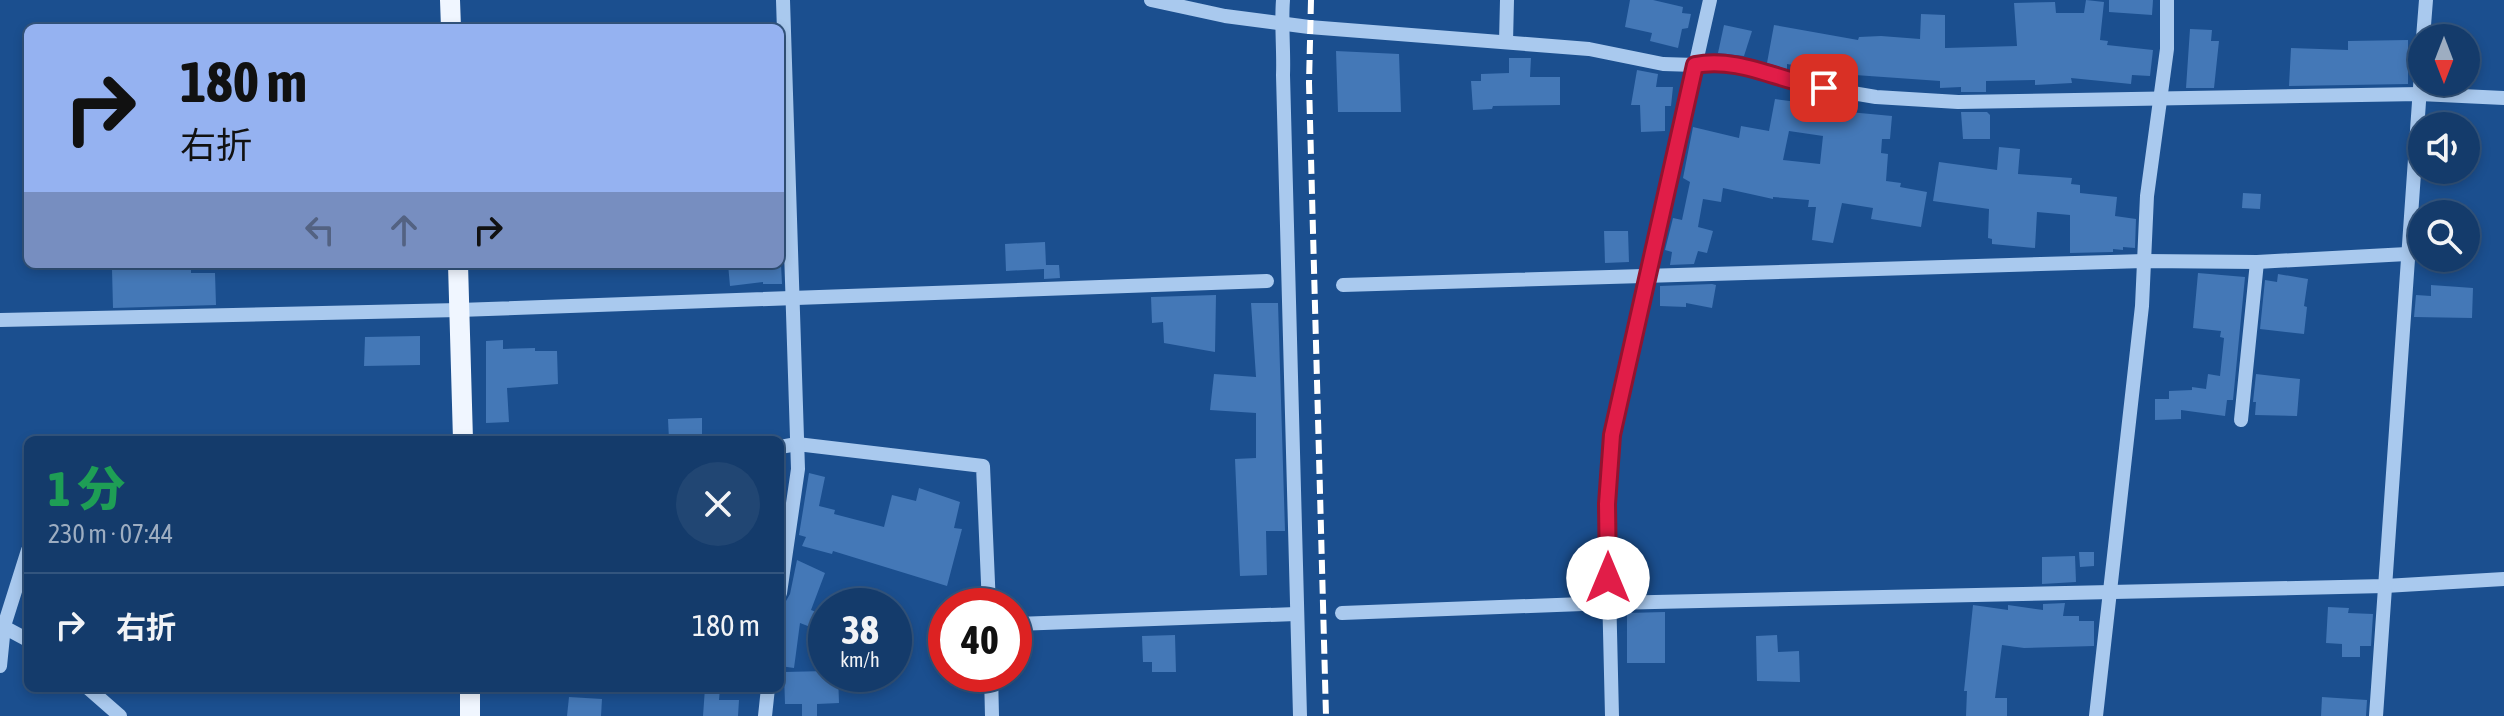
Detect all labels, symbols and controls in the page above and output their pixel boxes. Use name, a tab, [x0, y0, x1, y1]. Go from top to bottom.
north arrow	[2408, 24, 2480, 96]
map controls	[2408, 24, 2480, 272]
text: 180 m	[180, 50, 307, 114]
pin	[1790, 54, 1858, 122]
icon: right	[48, 56, 152, 160]
icon: arrive	[1802, 66, 1846, 110]
button: sound	[2408, 112, 2480, 184]
text: 右折	[180, 124, 252, 166]
button: search	[2408, 200, 2480, 272]
icon: left	[298, 208, 342, 252]
icon: ahead	[382, 208, 426, 252]
icon: right	[466, 208, 510, 252]
text: 1 分	[48, 461, 125, 516]
button: close	[676, 462, 760, 546]
text: 230 m · 07:44	[48, 519, 173, 549]
position arrow	[1566, 536, 1650, 620]
speed limit sign: 40	[928, 588, 1032, 692]
icon: right	[48, 603, 92, 647]
text: 38	[841, 607, 879, 652]
text: 180 m	[692, 608, 760, 642]
text: 右折	[116, 610, 176, 644]
text: km/h	[840, 648, 880, 671]

